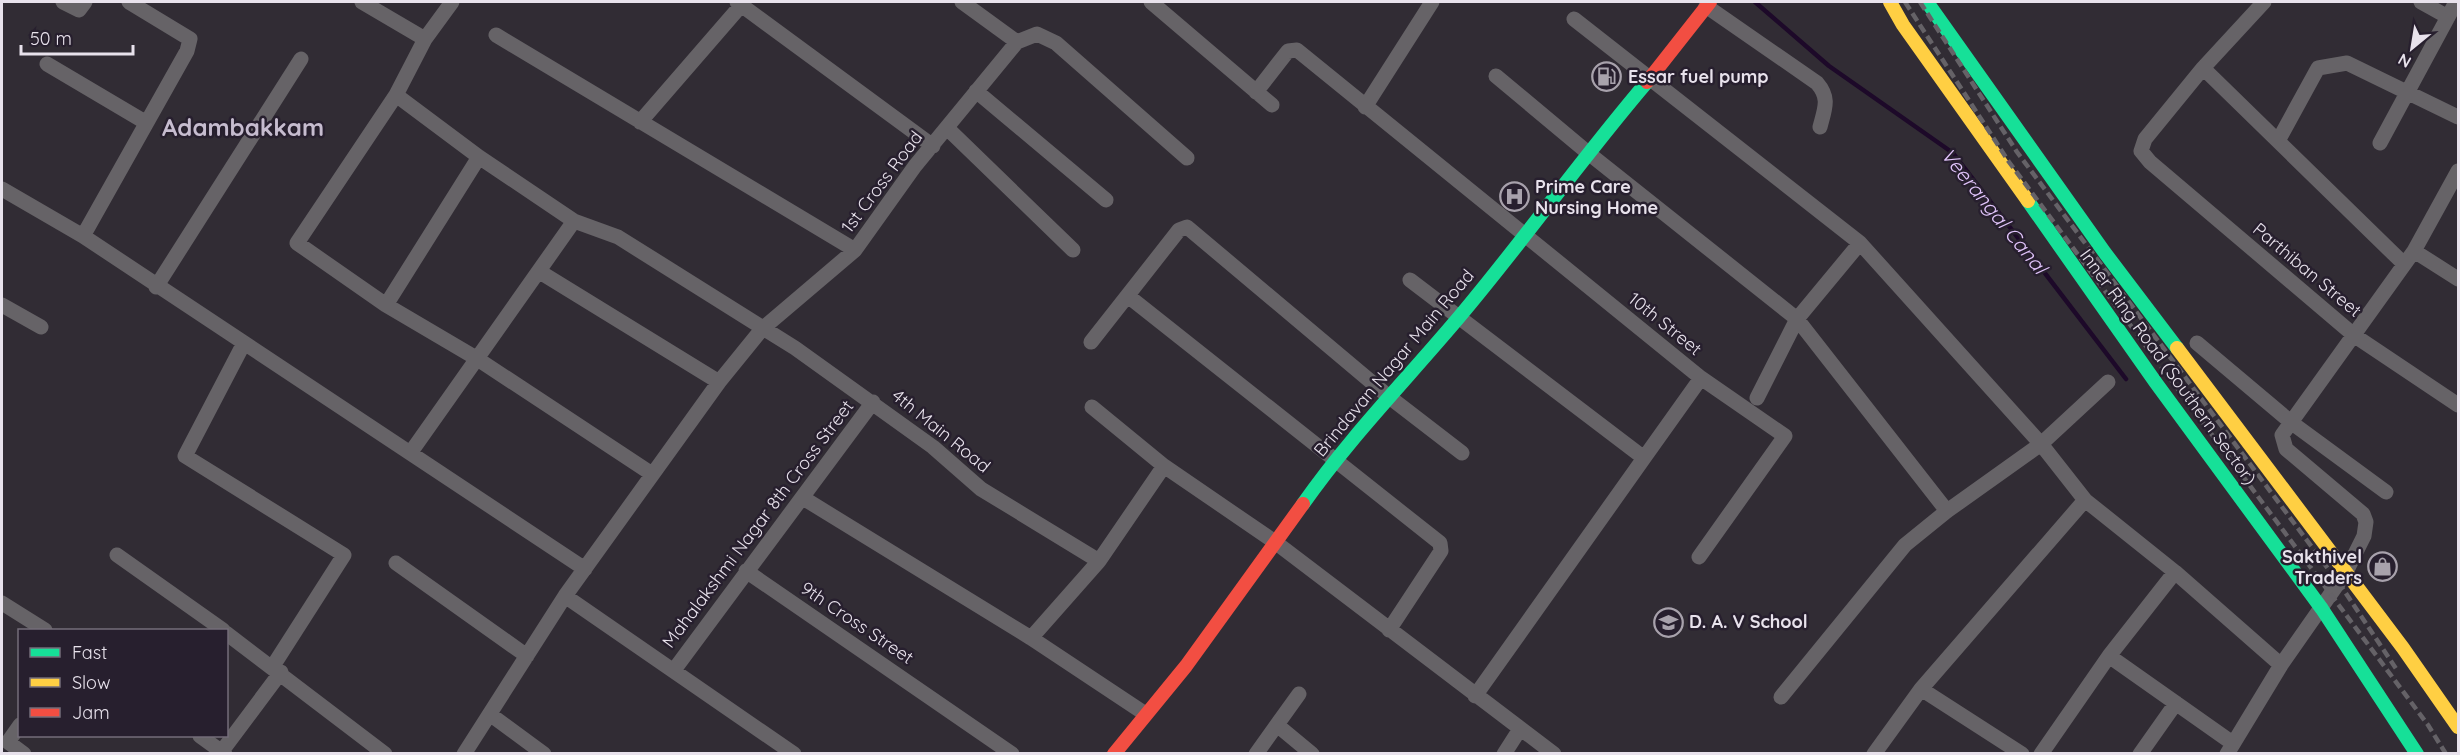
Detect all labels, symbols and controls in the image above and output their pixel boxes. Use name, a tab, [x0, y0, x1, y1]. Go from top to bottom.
scale bar	[21, 18, 134, 56]
north arrow	[2382, 18, 2442, 78]
text: 50 m	[30, 27, 72, 50]
text: N	[2394, 49, 2415, 73]
fuel station icon: Essar fuel pump	[1591, 61, 1623, 93]
place label: Essar fuel pump	[1628, 65, 1769, 88]
district label: Adambakkam	[162, 112, 324, 142]
street label: 1st Cross Road	[836, 126, 927, 237]
water label: Veerangal Canal	[1936, 143, 2054, 280]
place label: Prime Care Nursing Home	[1535, 175, 1658, 219]
hospital icon: Prime Care Nursing Home	[1498, 181, 1530, 213]
street label: Parthiban Street	[2248, 217, 2366, 322]
street label: Inner Ring Road (Southern Sector)	[2075, 244, 2262, 489]
street label: Brindavan Nagar Main Road	[1308, 264, 1479, 461]
street label: 10th Street	[1624, 287, 1707, 360]
street label: 4th Main Road	[887, 384, 995, 477]
street label: Mahalakshmi Nagar 8th Cross Street	[657, 395, 858, 652]
place label: Sakthivel Traders	[2282, 545, 2362, 589]
shop icon: Sakthivel Traders	[2367, 551, 2399, 583]
street label: 9th Cross Street	[796, 576, 918, 669]
school or university icon: D. A. V School	[1652, 606, 1684, 638]
place label: D. A. V School	[1689, 610, 1808, 633]
legend	[18, 629, 228, 737]
text: Fast	[72, 641, 107, 664]
text: Slow	[72, 671, 110, 694]
text: Jam	[72, 701, 110, 724]

